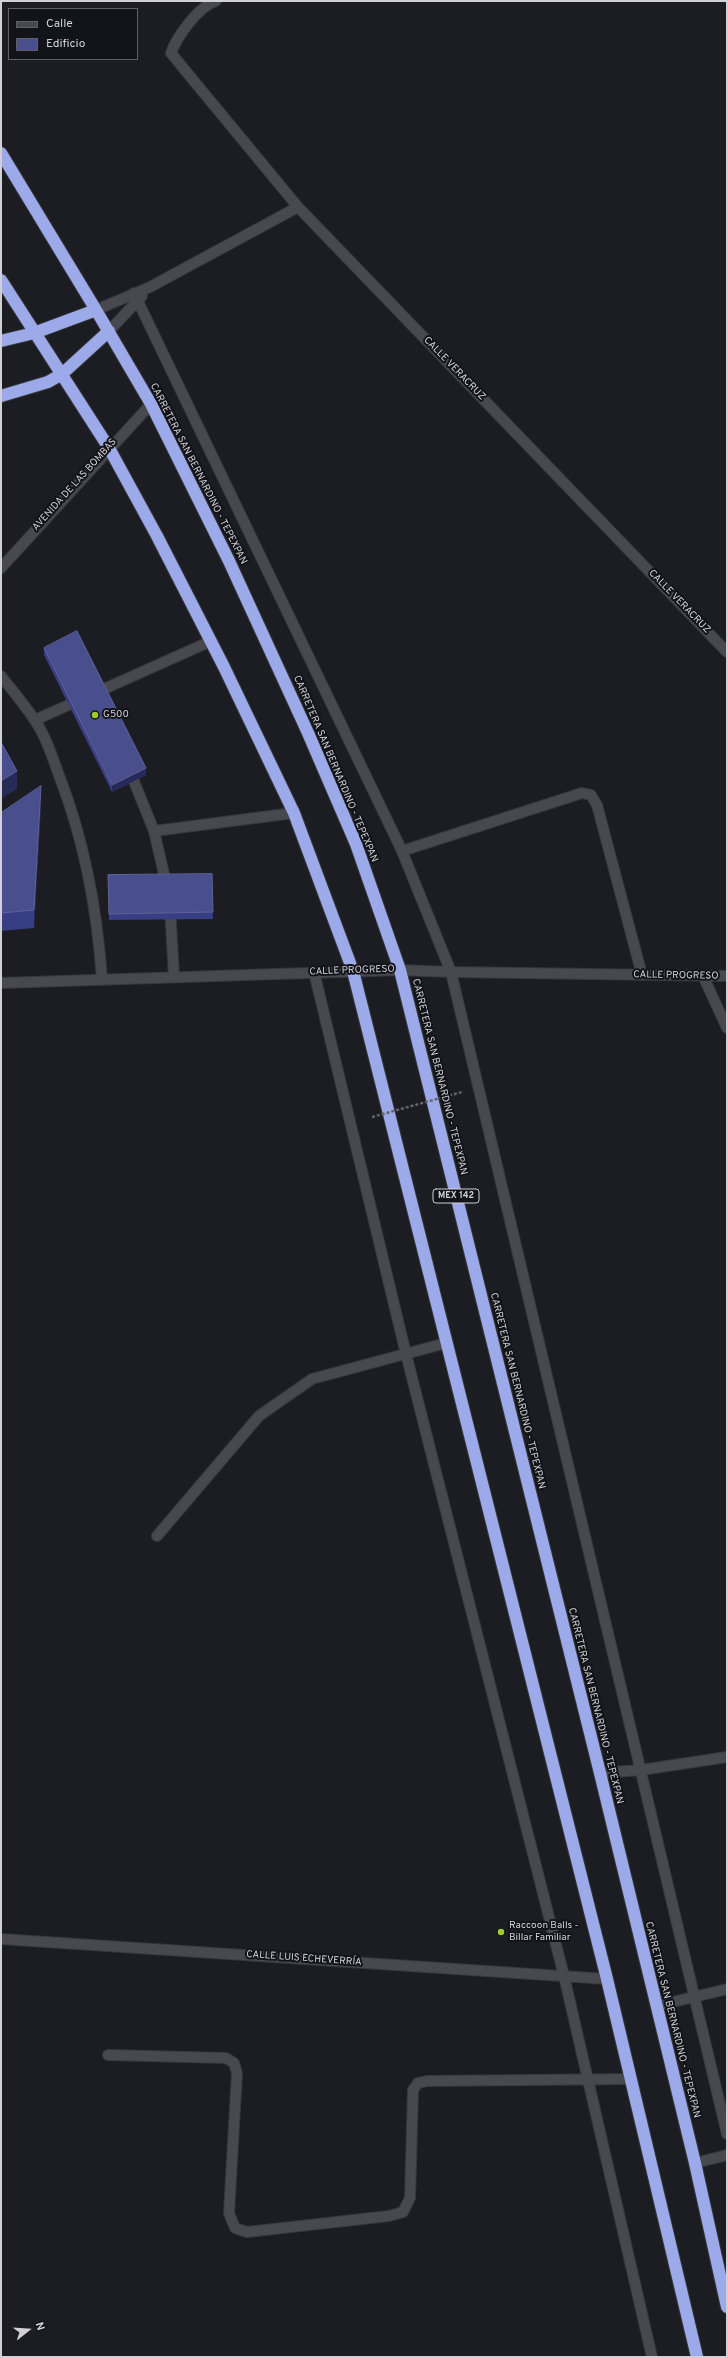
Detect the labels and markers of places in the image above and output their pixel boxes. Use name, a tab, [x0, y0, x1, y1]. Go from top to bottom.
place label: G500	[103, 709, 129, 721]
marker: G500	[90, 710, 100, 720]
place label: Raccoon Balls - Billar Familiar	[509, 1920, 579, 1944]
marker: Raccoon Balls - Billar Familiar	[496, 1927, 506, 1937]

